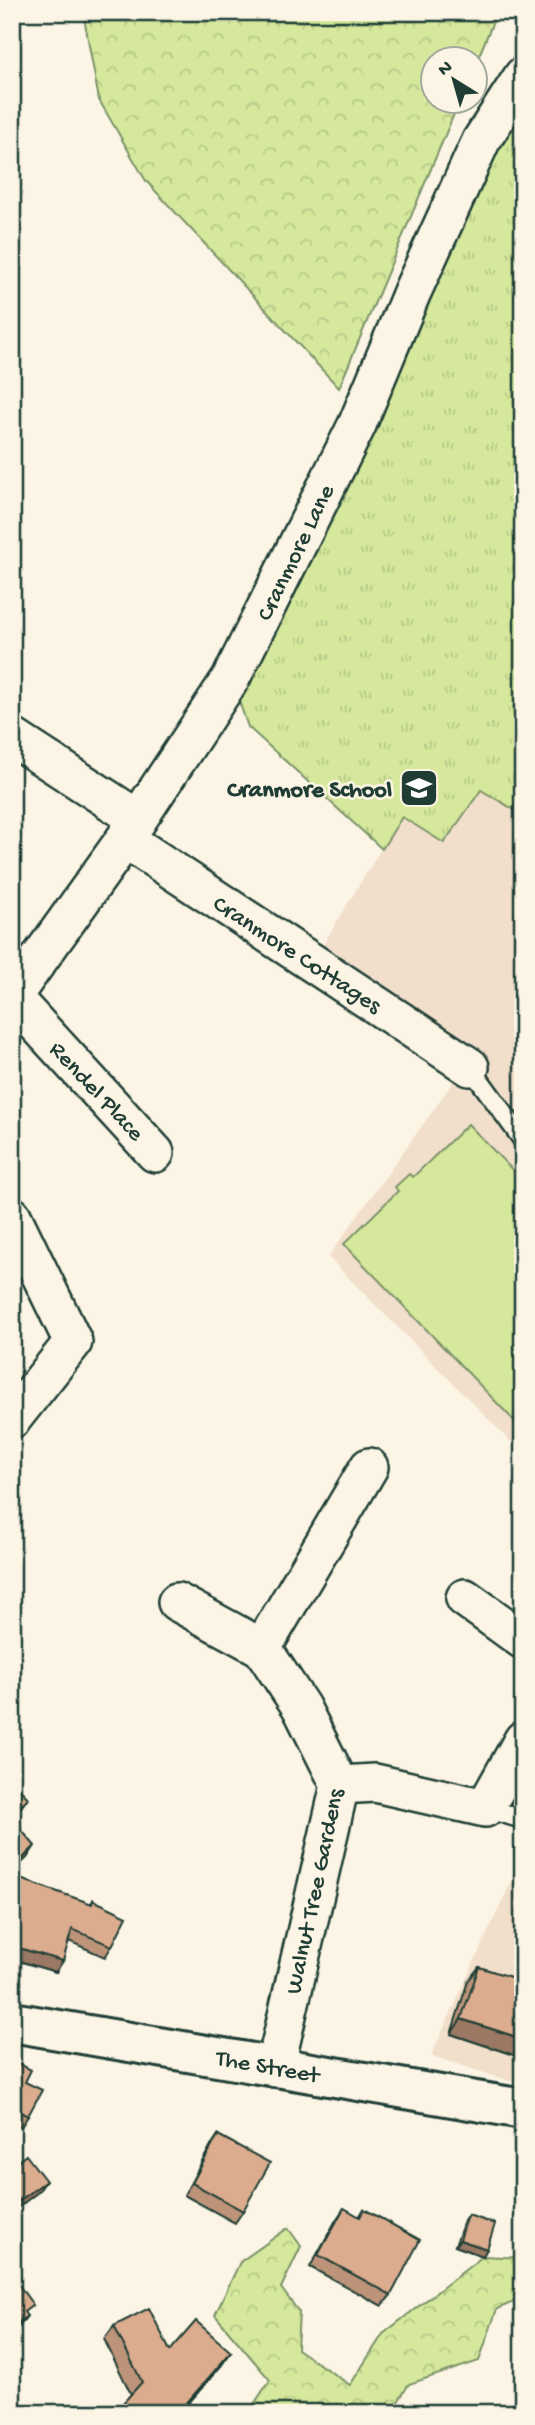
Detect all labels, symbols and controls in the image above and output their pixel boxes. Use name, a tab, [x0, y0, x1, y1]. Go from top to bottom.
north arrow	[420, 46, 490, 116]
text: N	[434, 56, 458, 82]
street label: Cranmore Lane	[252, 480, 343, 626]
school or university icon: Cranmore School	[398, 767, 440, 809]
place label: Cranmore School	[227, 777, 392, 806]
street label: Cranmore Cottages	[206, 891, 387, 1022]
street label: Rendel Place	[42, 1036, 149, 1149]
street label: Walnut Tree Gardens	[281, 1785, 353, 1997]
street label: The Street	[212, 2045, 323, 2092]

